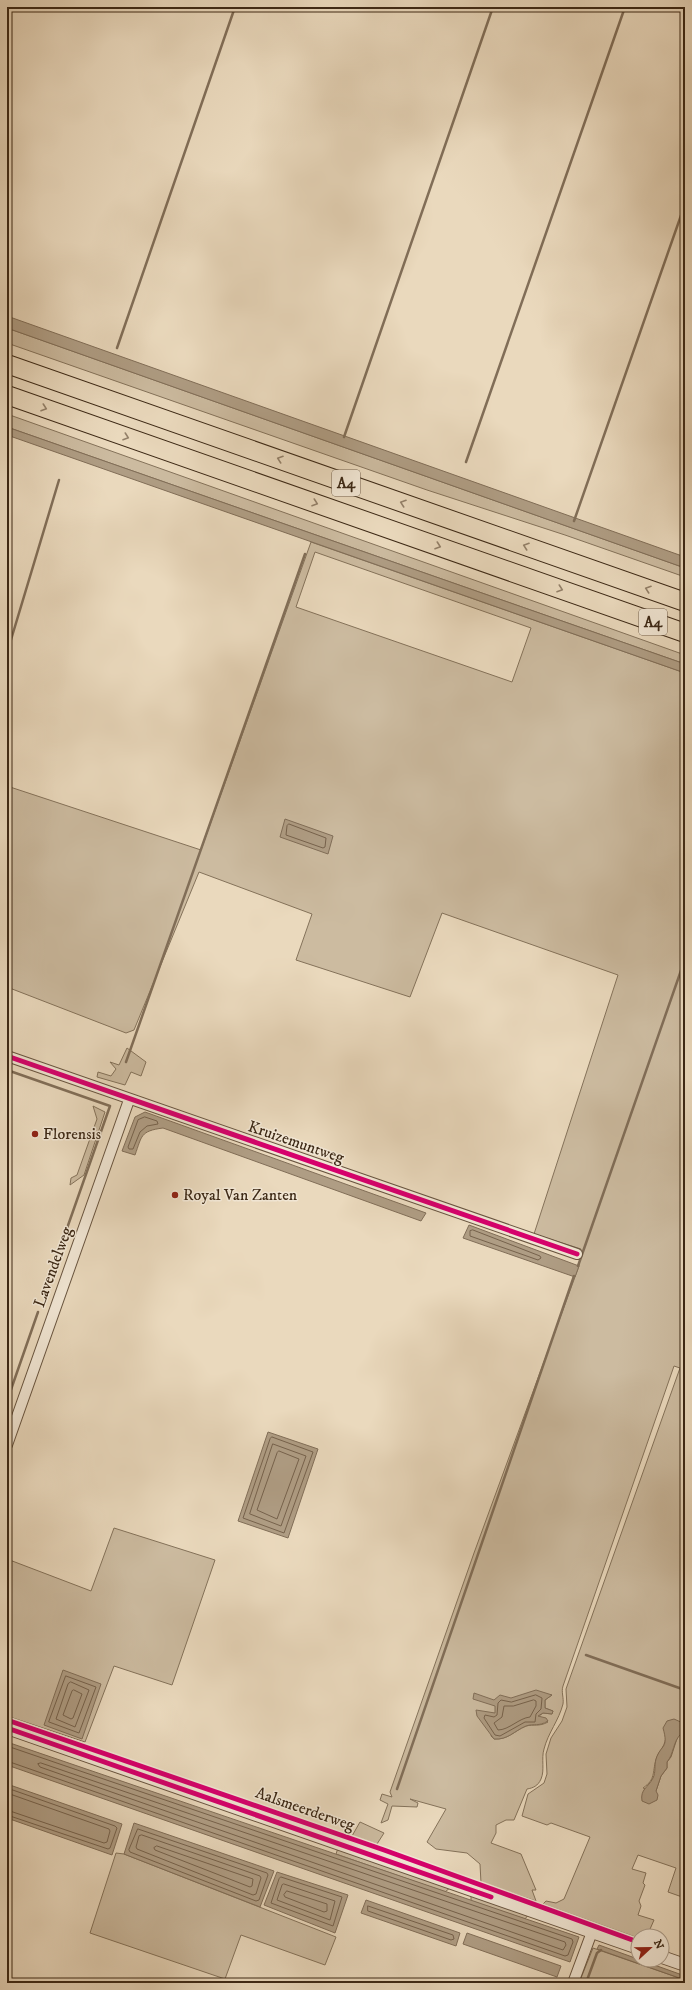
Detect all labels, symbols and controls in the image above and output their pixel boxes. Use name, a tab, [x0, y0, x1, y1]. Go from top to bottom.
one-way arrow	[40, 403, 47, 411]
one-way arrow	[123, 432, 130, 440]
one-way arrow	[277, 456, 284, 464]
road number: A4	[332, 470, 360, 496]
one-way arrow	[311, 498, 318, 507]
one-way arrow	[399, 499, 406, 507]
one-way arrow	[434, 541, 441, 550]
one-way arrow	[522, 542, 529, 550]
one-way arrow	[557, 584, 564, 593]
one-way arrow	[645, 585, 652, 593]
road number: A4	[639, 609, 667, 635]
street label: Kruizemuntweg	[245, 1116, 347, 1168]
place label: Florensis	[43, 1124, 101, 1144]
marker: Florensis	[30, 1129, 40, 1139]
place label: Royal Van Zanten	[183, 1185, 298, 1205]
marker: Royal Van Zanten	[170, 1190, 180, 1200]
street label: Lavendelweg	[29, 1224, 77, 1310]
street label: Aalsmeerderweg	[253, 1783, 357, 1835]
north arrow	[630, 1928, 670, 1968]
text: N	[650, 1938, 667, 1951]

